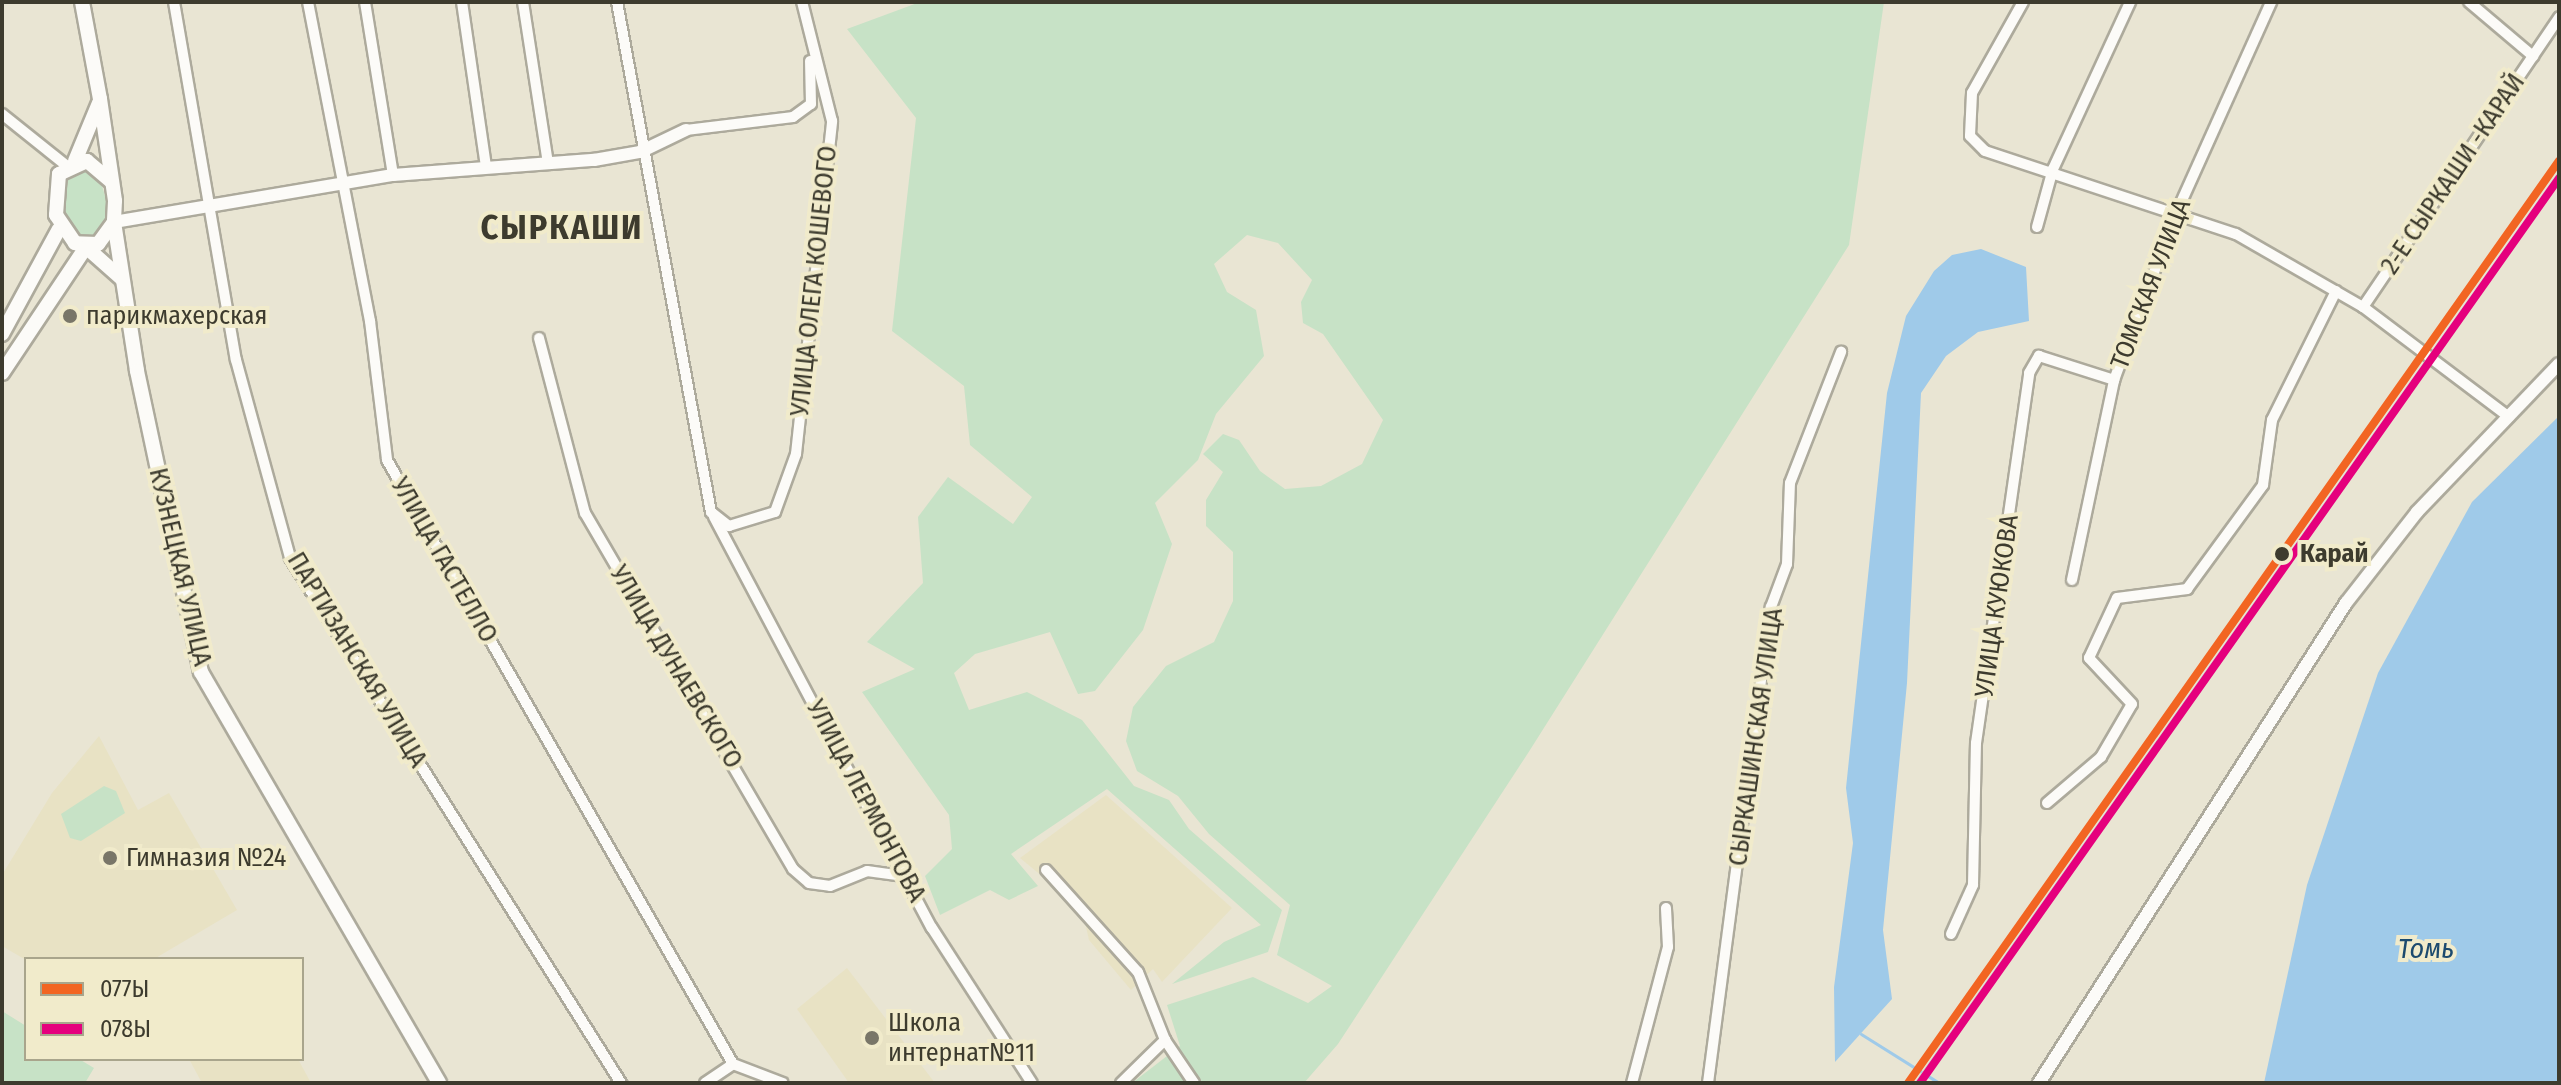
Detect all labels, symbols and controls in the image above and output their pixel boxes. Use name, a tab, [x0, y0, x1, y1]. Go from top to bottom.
street label: 2-Е СЫРКАШИ -КАРАЙ	[2374, 68, 2532, 280]
street label: УЛИЦА ОЛЕГА КОШЕВОГО	[784, 144, 844, 418]
street label: ТОМСКАЯ УЛИЦА	[2104, 195, 2198, 373]
district label: СЫРКАШИ	[481, 208, 643, 248]
place label: парикмахерская	[86, 300, 267, 332]
marker: парикмахерская	[61, 307, 79, 325]
street label: КУЗНЕЦКАЯ УЛИЦА	[142, 465, 218, 669]
street label: УЛИЦА ГАСТЕЛЛО	[384, 472, 504, 648]
street label: УЛИЦА КУЮКОВА	[1969, 513, 2025, 699]
place label: Карай	[2300, 538, 2368, 570]
marker: Карай	[2271, 543, 2293, 565]
street label: ПАРТИЗАНСКАЯ УЛИЦА	[280, 547, 434, 773]
street label: УЛИЦА ДУНАЕВСКОГО	[603, 560, 749, 774]
street label: СЫРКАШИНСКАЯ УЛИЦА	[1722, 606, 1790, 868]
street label: УЛИЦА ЛЕРМОНТОВА	[800, 695, 932, 907]
place label: Гимназия №24	[126, 842, 286, 874]
marker: Гимназия №24	[101, 849, 119, 867]
water label: Томь	[2398, 932, 2454, 966]
legend	[24, 957, 304, 1061]
text: 077Ы	[100, 975, 149, 1003]
place label: Школа интернат№11	[888, 1007, 1035, 1068]
text: 078Ы	[100, 1015, 151, 1043]
marker: Школа интернат№11	[863, 1029, 881, 1047]

